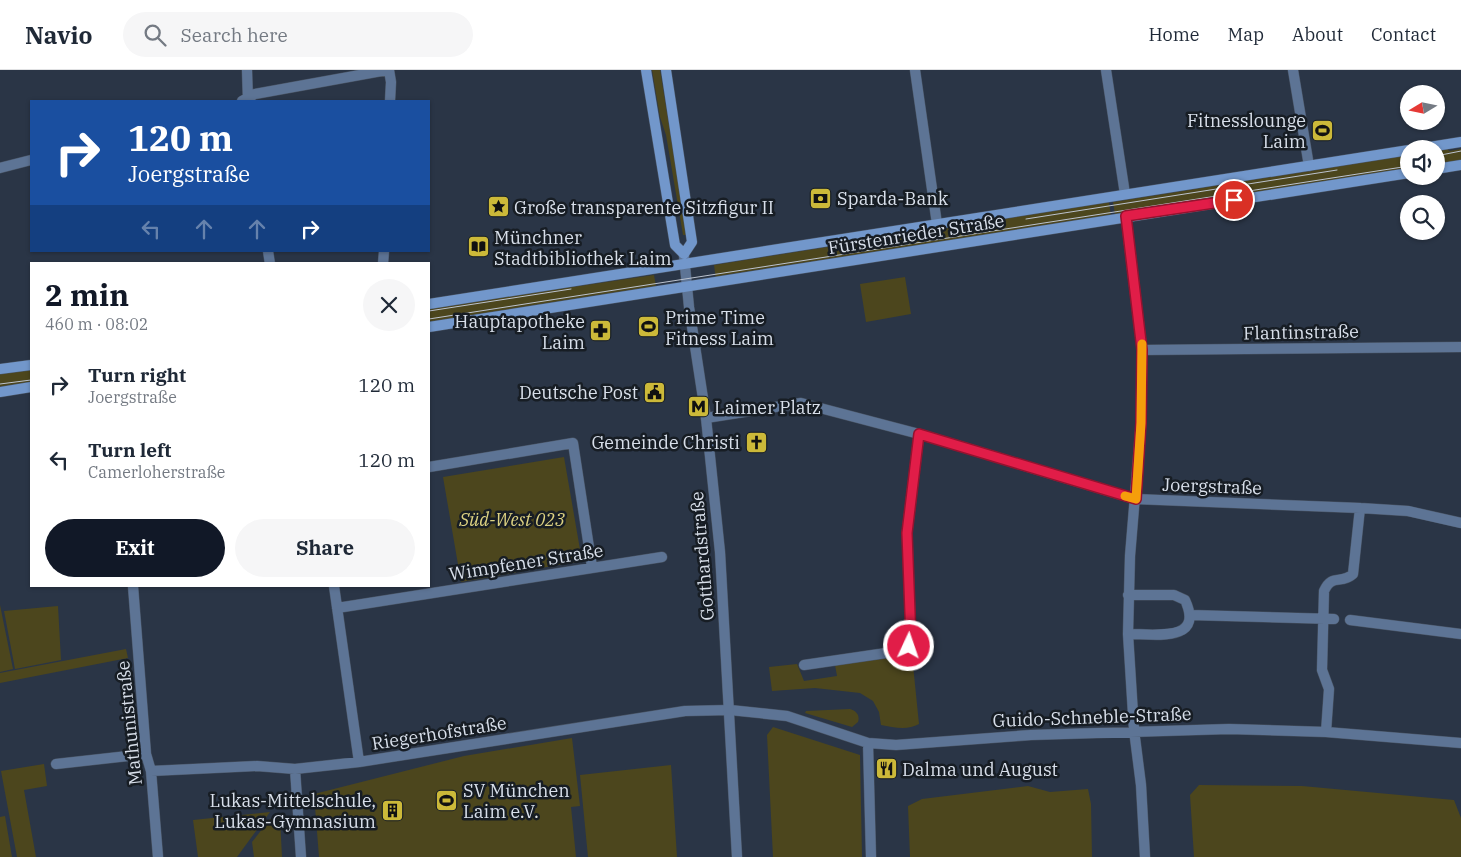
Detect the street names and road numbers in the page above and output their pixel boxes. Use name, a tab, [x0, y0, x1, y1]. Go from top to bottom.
street label: Fürstenrieder Straße	[826, 209, 1006, 259]
street label: Flantinstraße	[1243, 319, 1359, 345]
street label: Joergstraße	[1162, 473, 1262, 499]
street label: Gotthardstraße	[685, 490, 719, 622]
street label: Wimpfener Straße	[447, 538, 605, 586]
street label: Mathunistraße	[111, 660, 147, 786]
street label: Guido-Schneble-Straße	[992, 702, 1192, 732]
street label: Riegerhofstraße	[370, 711, 508, 755]

